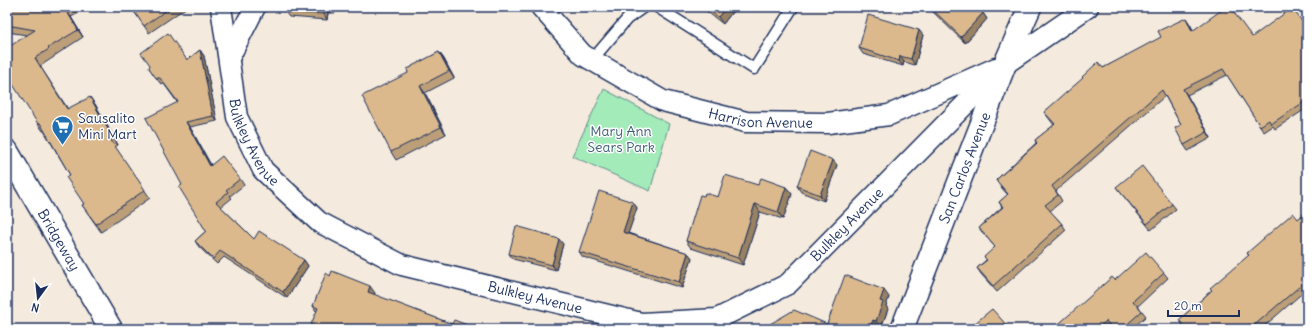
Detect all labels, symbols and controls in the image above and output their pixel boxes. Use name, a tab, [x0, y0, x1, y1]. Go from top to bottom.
street label: Bulkley Avenue	[225, 97, 283, 190]
street label: Harrison Avenue	[707, 104, 813, 132]
place label: Sausalito Mini Mart	[78, 109, 137, 143]
street label: San Carlos Avenue	[935, 110, 994, 226]
supermarket icon: Sausalito Mini Mart	[49, 113, 75, 146]
park label: Mary Ann Sears Park	[587, 122, 655, 156]
street label: Bulkley Avenue	[806, 184, 887, 265]
street label: Bridgeway	[34, 206, 84, 274]
street label: Bulkley Avenue	[486, 277, 584, 317]
north arrow	[18, 278, 58, 318]
scale bar	[1168, 292, 1239, 318]
text: 20 m	[1174, 298, 1202, 313]
text: N	[30, 300, 41, 315]

